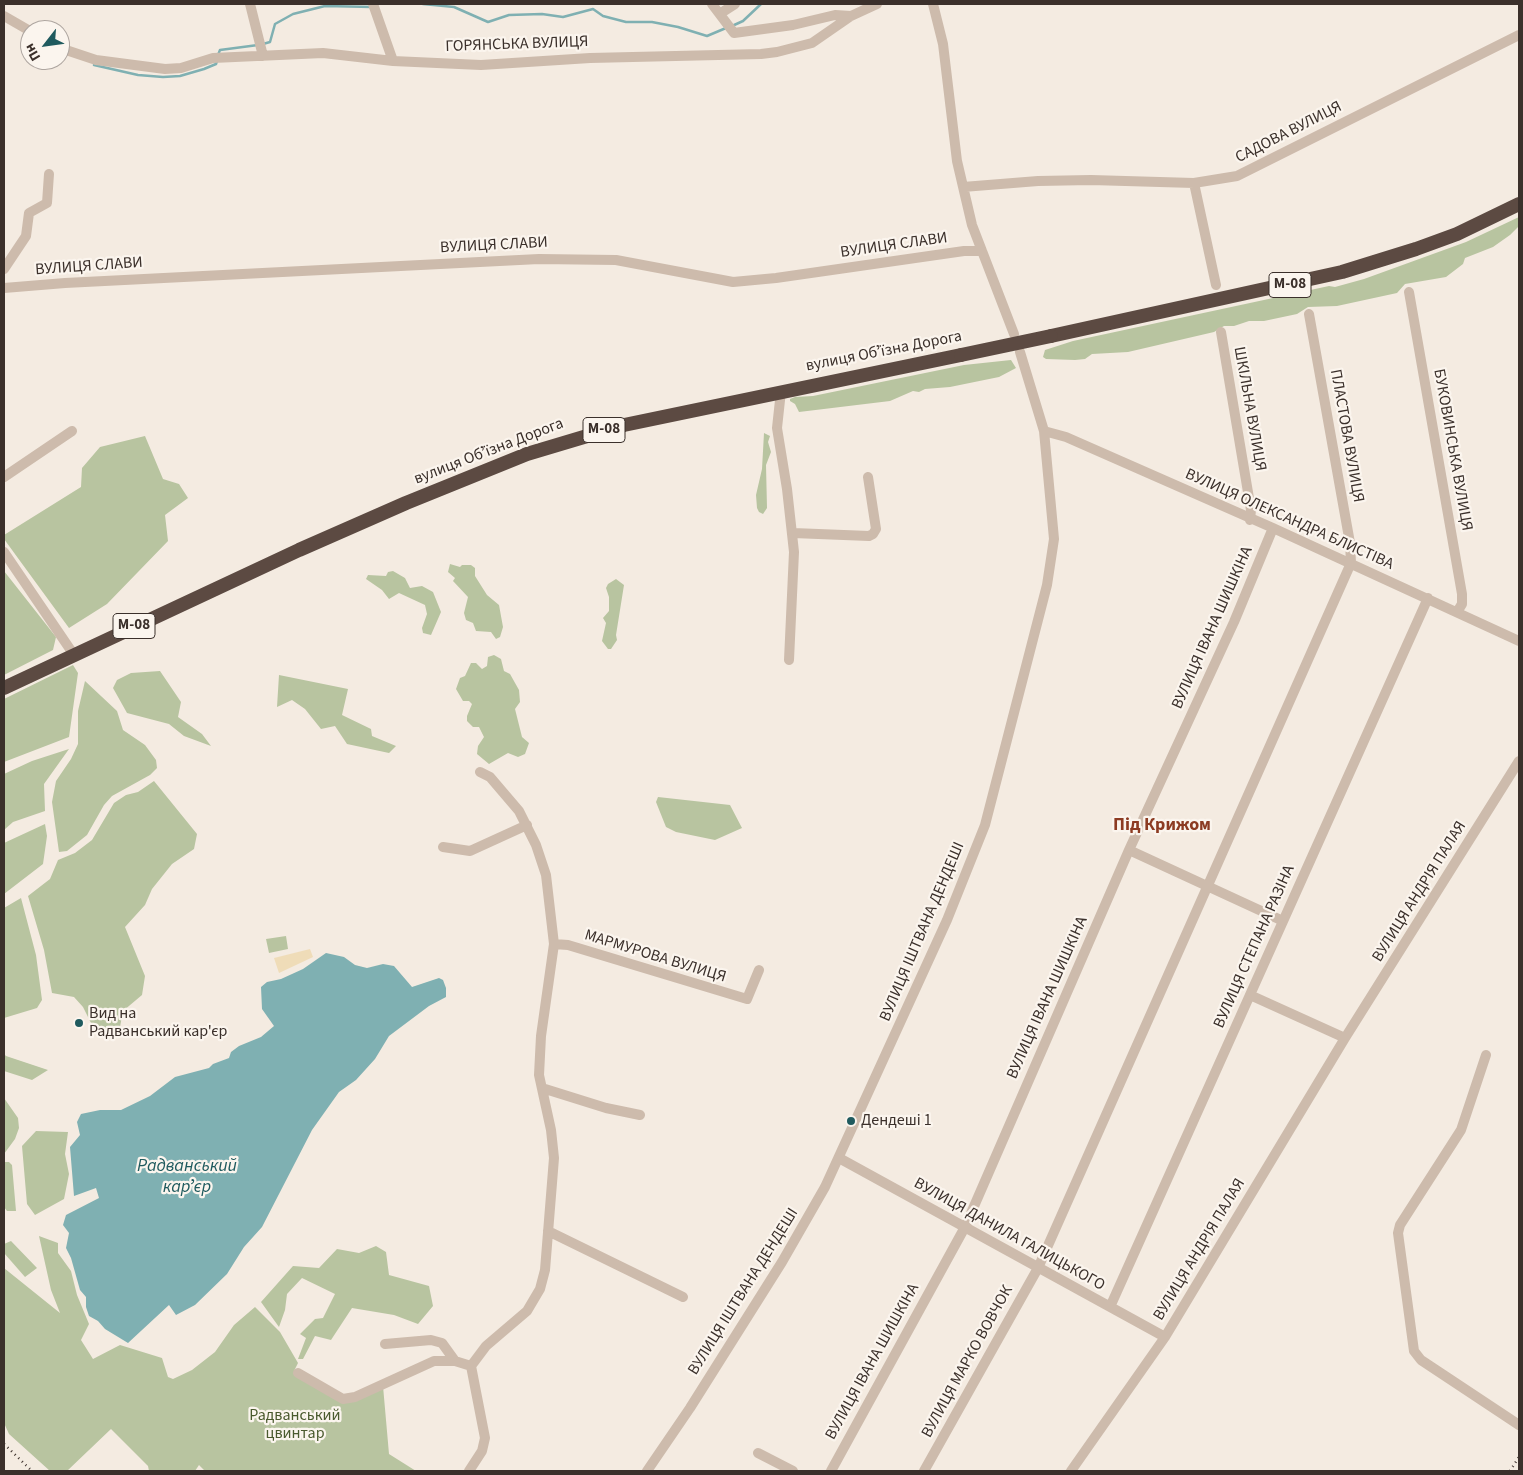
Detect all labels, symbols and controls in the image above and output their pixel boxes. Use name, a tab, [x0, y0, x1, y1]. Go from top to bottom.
north arrow	[20, 20, 70, 70]
street label: ГОРЯНСЬКА ВУЛИЦЯ	[445, 33, 589, 57]
text: Пн	[20, 39, 46, 65]
street label: САДОВА ВУЛИЦЯ	[1233, 98, 1345, 168]
street label: ВУЛИЦЯ СЛАВИ	[839, 229, 949, 263]
street label: ВУЛИЦЯ СЛАВИ	[440, 234, 548, 258]
street label: ВУЛИЦЯ СЛАВИ	[35, 254, 143, 280]
road number: М-08	[1269, 272, 1311, 298]
street label: вулиця Обʼїзна Дорога	[804, 327, 964, 377]
street label: ШКІЛЬНА ВУЛИЦЯ	[1229, 345, 1269, 473]
street label: ПЛАСТОВА ВУЛИЦЯ	[1325, 368, 1367, 504]
street label: БУКОВИНСЬКА ВУЛИЦЯ	[1428, 368, 1476, 532]
street label: вулиця Обʼїзна Дорога	[412, 415, 566, 489]
road number: М-08	[583, 418, 625, 442]
street label: ВУЛИЦЯ ОЛЕКСАНДРА БЛИСТІВА	[1182, 465, 1396, 575]
street label: ВУЛИЦЯ ІВАНА ШИШКІНА	[1168, 544, 1258, 712]
road number: М-08	[113, 614, 155, 638]
district label: Під Крижом	[1113, 815, 1211, 837]
street label: ВУЛИЦЯ АНДРІЯ ПАЛАЯ	[1369, 818, 1471, 966]
street label: ВУЛИЦЯ ІШТВАНА ДЕНДЕШІ	[876, 839, 970, 1025]
street label: ВУЛИЦЯ СТЕПАНА РАЗІНА	[1210, 863, 1300, 1031]
street label: ВУЛИЦЯ ІВАНА ШИШКІНА	[1003, 914, 1093, 1082]
street label: МАРМУРОВА ВУЛИЦЯ	[582, 926, 728, 988]
place label: Вид на Радванський кар'єр	[89, 1004, 227, 1042]
marker: Вид на Радванський кар'єр	[73, 1017, 85, 1029]
place label: Дендеші 1	[861, 1111, 932, 1131]
marker: Дендеші 1	[845, 1115, 857, 1127]
water label: Радванський карʼєр	[137, 1156, 237, 1198]
street label: ВУЛИЦЯ ДАНИЛА ГАЛИЦЬКОГО	[910, 1174, 1108, 1296]
street label: ВУЛИЦЯ АНДРІЯ ПАЛАЯ	[1150, 1176, 1250, 1324]
street label: ВУЛИЦЯ ІШТВАНА ДЕНДЕШІ	[685, 1205, 803, 1379]
street label: ВУЛИЦЯ ІВАНА ШИШКІНА	[822, 1280, 924, 1444]
street label: ВУЛИЦЯ МАРКО ВОВЧОК	[918, 1283, 1018, 1441]
park label: Радванський цвинтар	[249, 1406, 341, 1444]

